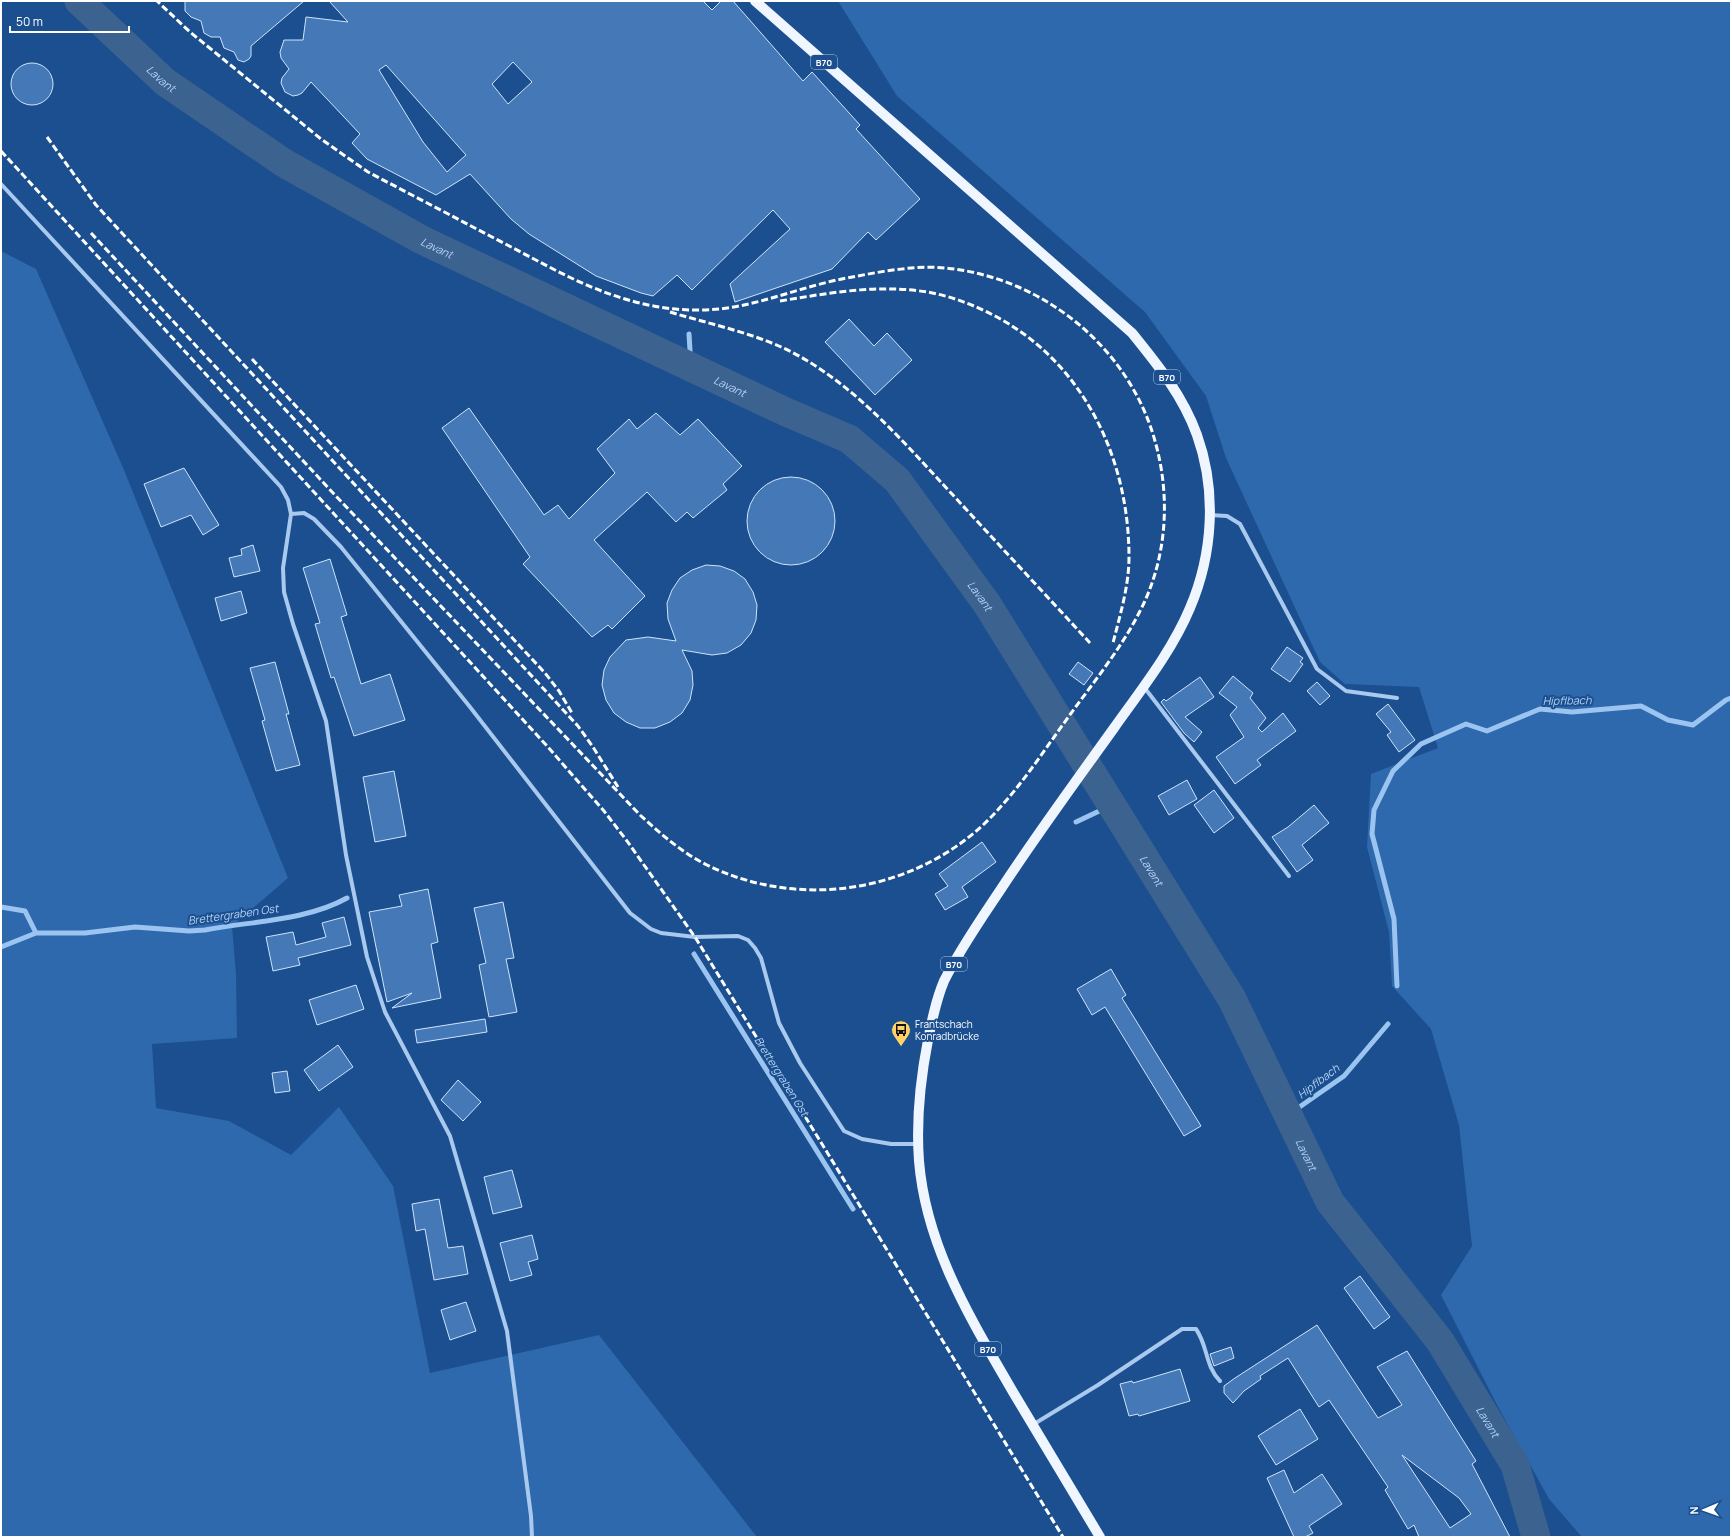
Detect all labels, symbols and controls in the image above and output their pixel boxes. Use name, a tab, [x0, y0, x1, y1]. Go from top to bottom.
scale bar	[10, 8, 129, 34]
text: 50 m	[16, 13, 43, 30]
road number: B70	[811, 55, 837, 69]
water label: Lavant	[144, 61, 180, 96]
water label: Lavant	[419, 233, 457, 262]
road number: B70	[1154, 370, 1180, 384]
water label: Lavant	[712, 372, 750, 400]
water label: Lavant	[965, 577, 998, 615]
water label: Hipflbach	[1543, 692, 1592, 708]
water label: Lavant	[1137, 852, 1168, 890]
water label: Brettergraben Ost	[187, 900, 281, 928]
road number: B70	[941, 957, 967, 971]
place label: Frantschach Konradbrücke	[915, 1017, 979, 1043]
bus stop icon: Frantschach Konradbrücke	[890, 1019, 912, 1047]
water label: Brettergraben Ost	[751, 1033, 813, 1120]
water label: Hipflbach	[1294, 1060, 1342, 1102]
water label: Lavant	[1293, 1136, 1322, 1174]
road number: B70	[975, 1342, 1001, 1356]
water label: Lavant	[1473, 1403, 1505, 1441]
north arrow	[1684, 1490, 1724, 1530]
text: N	[1686, 1506, 1701, 1515]

